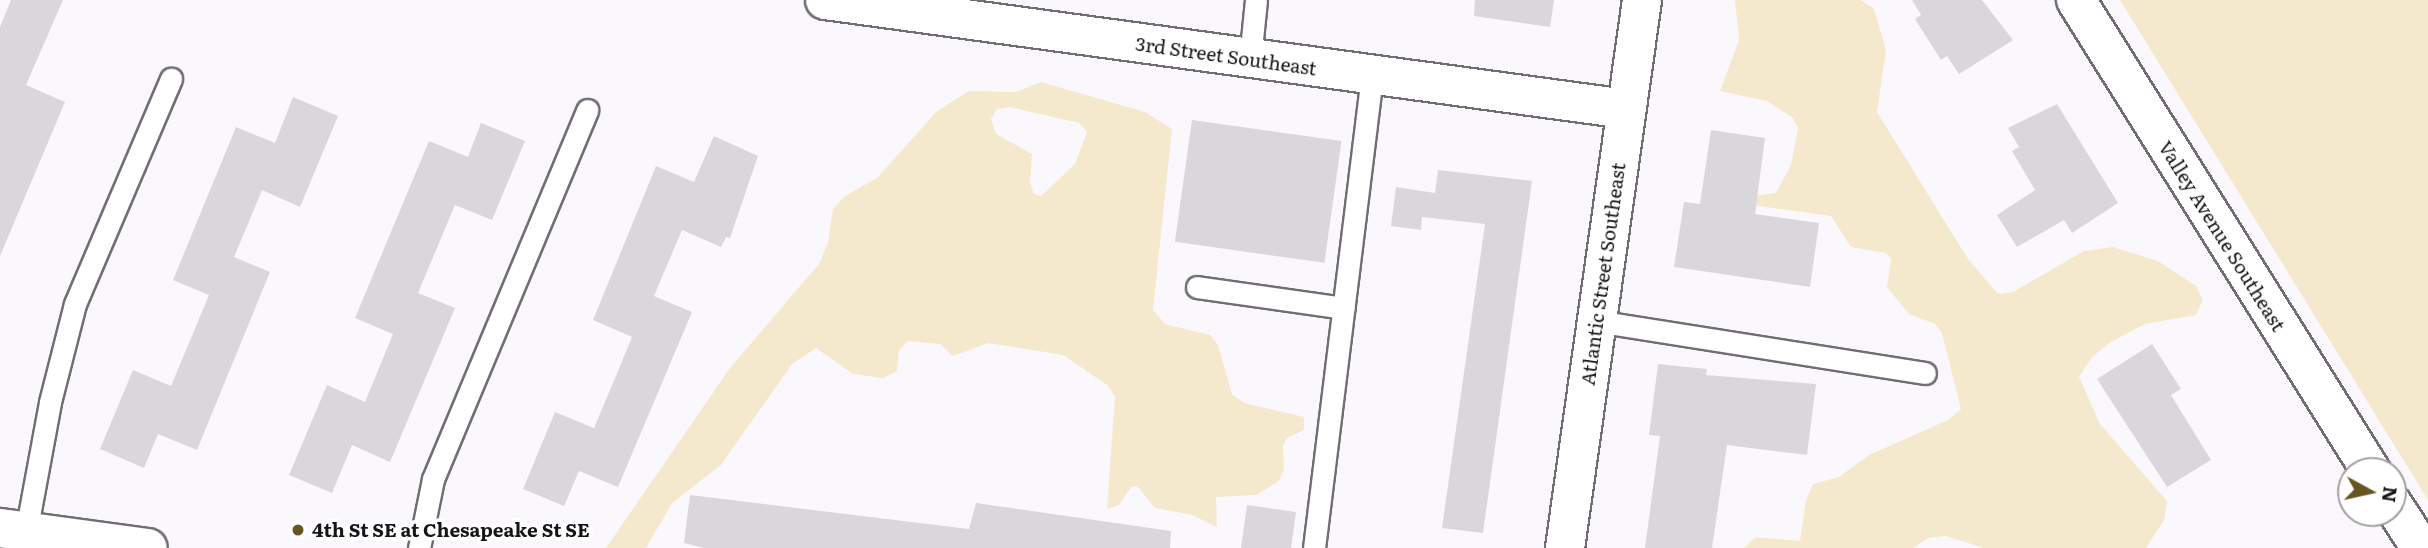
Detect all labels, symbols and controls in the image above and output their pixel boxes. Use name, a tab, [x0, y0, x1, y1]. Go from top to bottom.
street label: 3rd Street Southeast	[1134, 32, 1318, 80]
street label: Valley Avenue Southeast	[2154, 137, 2290, 335]
street label: Atlantic Street Southeast	[1576, 161, 1630, 387]
north arrow	[2337, 457, 2407, 527]
text: N	[2376, 485, 2406, 504]
place label: 4th St SE at Chesapeake St SE	[312, 519, 590, 541]
marker: 4th St SE at Chesapeake St SE	[290, 522, 306, 538]

